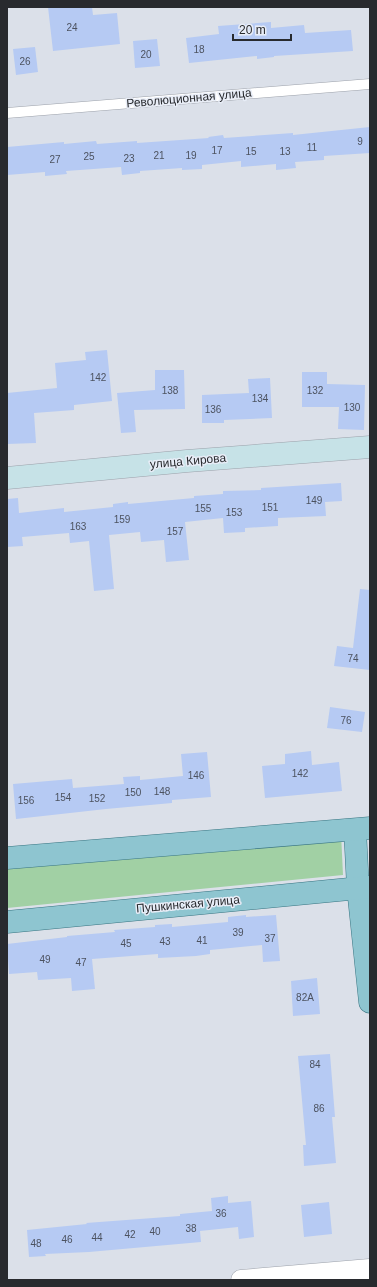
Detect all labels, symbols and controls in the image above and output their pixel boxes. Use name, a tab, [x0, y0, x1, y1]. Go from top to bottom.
scale bar	[233, 16, 291, 42]
house number: 24	[66, 22, 78, 33]
text: 20 m	[239, 23, 266, 37]
house number: 18	[193, 44, 205, 55]
house number: 20	[140, 49, 152, 60]
house number: 26	[19, 56, 31, 67]
street label: Революционная улица	[126, 86, 253, 110]
house number: 9	[357, 136, 363, 147]
house number: 11	[307, 142, 318, 153]
house number: 17	[211, 145, 223, 156]
house number: 15	[245, 146, 257, 157]
house number: 13	[279, 146, 291, 157]
house number: 21	[153, 150, 165, 161]
house number: 19	[185, 150, 197, 161]
house number: 25	[83, 151, 95, 162]
house number: 23	[123, 153, 135, 164]
house number: 27	[49, 154, 61, 165]
house number: 142	[90, 372, 107, 383]
house number: 138	[162, 385, 179, 396]
house number: 132	[307, 385, 324, 396]
house number: 134	[252, 393, 269, 404]
house number: 130	[344, 402, 361, 413]
house number: 136	[205, 404, 222, 415]
street label: улица Кирова	[149, 451, 227, 471]
house number: 149	[306, 495, 323, 506]
house number: 151	[262, 502, 279, 513]
house number: 155	[195, 503, 212, 514]
house number: 153	[226, 507, 243, 518]
house number: 159	[114, 514, 131, 525]
house number: 163	[70, 521, 87, 532]
house number: 157	[167, 526, 184, 537]
house number: 74	[347, 653, 359, 664]
house number: 76	[340, 715, 352, 726]
house number: 142	[292, 768, 309, 779]
house number: 146	[188, 770, 205, 781]
house number: 148	[154, 786, 171, 797]
house number: 150	[125, 787, 142, 798]
house number: 154	[55, 792, 72, 803]
house number: 152	[89, 793, 106, 804]
house number: 156	[18, 795, 35, 806]
street label: Пушкинская улица	[136, 892, 241, 915]
house number: 39	[232, 927, 244, 938]
house number: 37	[264, 933, 276, 944]
house number: 41	[196, 935, 208, 946]
house number: 43	[159, 936, 171, 947]
house number: 45	[120, 938, 132, 949]
house number: 49	[39, 954, 51, 965]
house number: 47	[75, 957, 87, 968]
house number: 82А	[296, 992, 314, 1003]
house number: 84	[309, 1059, 321, 1070]
house number: 86	[313, 1103, 325, 1114]
house number: 36	[215, 1208, 227, 1219]
house number: 38	[185, 1223, 197, 1234]
house number: 40	[149, 1226, 161, 1237]
house number: 42	[124, 1229, 136, 1240]
house number: 44	[91, 1232, 103, 1243]
house number: 46	[61, 1234, 73, 1245]
house number: 48	[30, 1238, 42, 1249]

